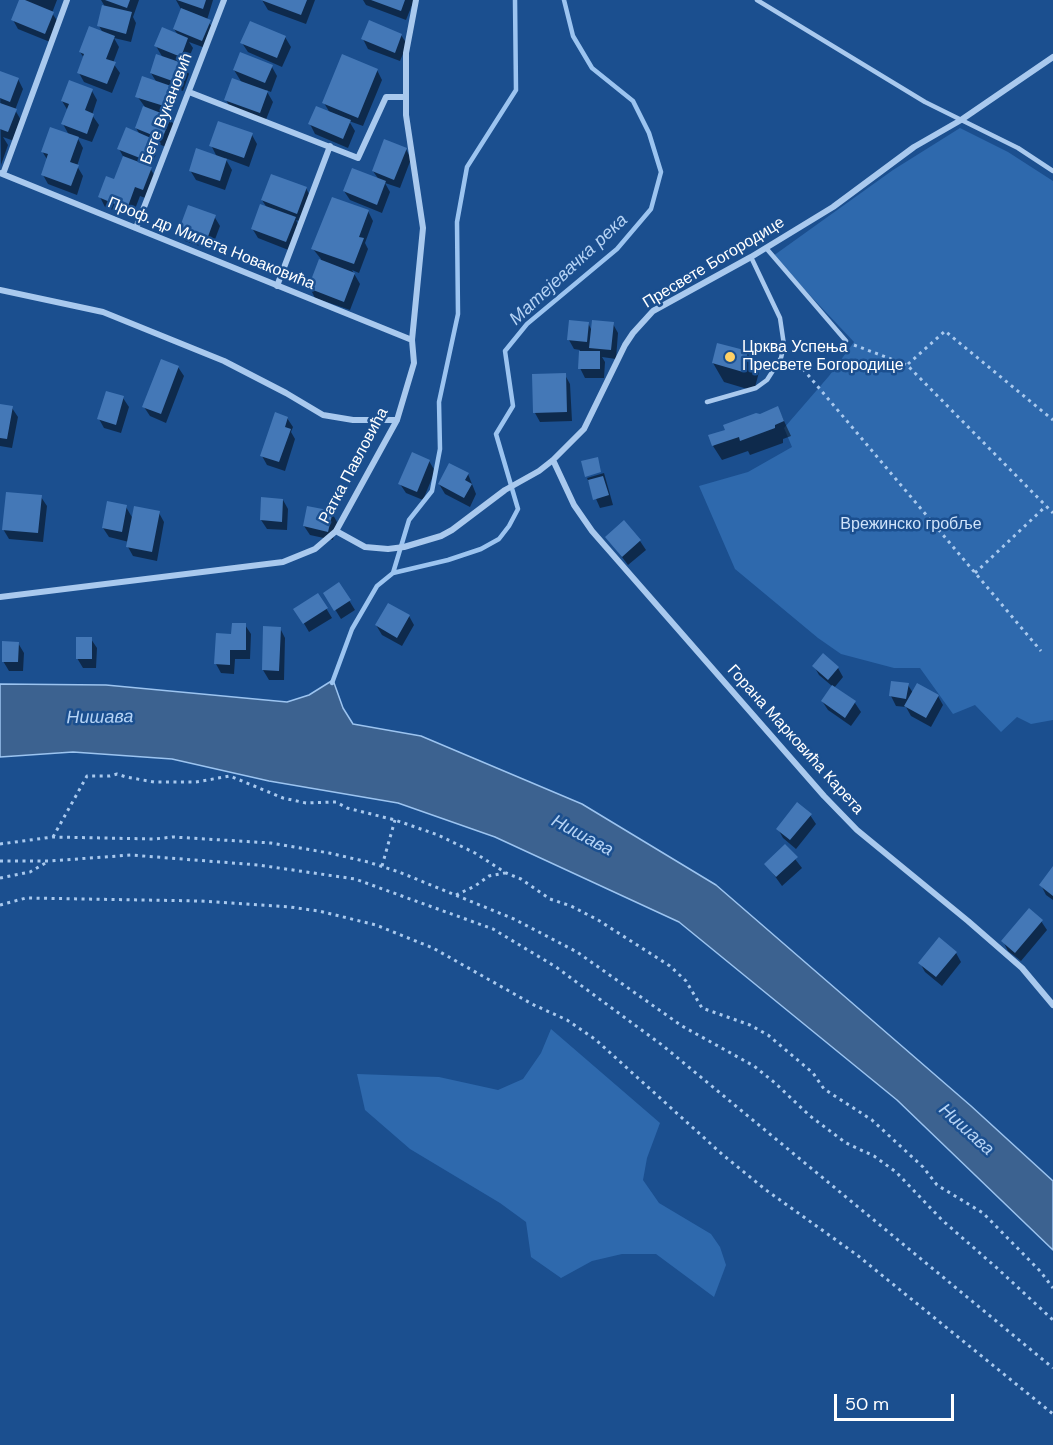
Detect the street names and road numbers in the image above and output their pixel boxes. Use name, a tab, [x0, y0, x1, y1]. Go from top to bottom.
street label: Бете Вукановић	[137, 50, 197, 168]
street label: Проф. др Милета Новаковића	[105, 194, 317, 294]
street label: Пресвете Богородице	[640, 213, 788, 313]
street label: Ратка Павловића	[315, 405, 393, 527]
street label: Горана Марковића Карета	[723, 661, 867, 819]

